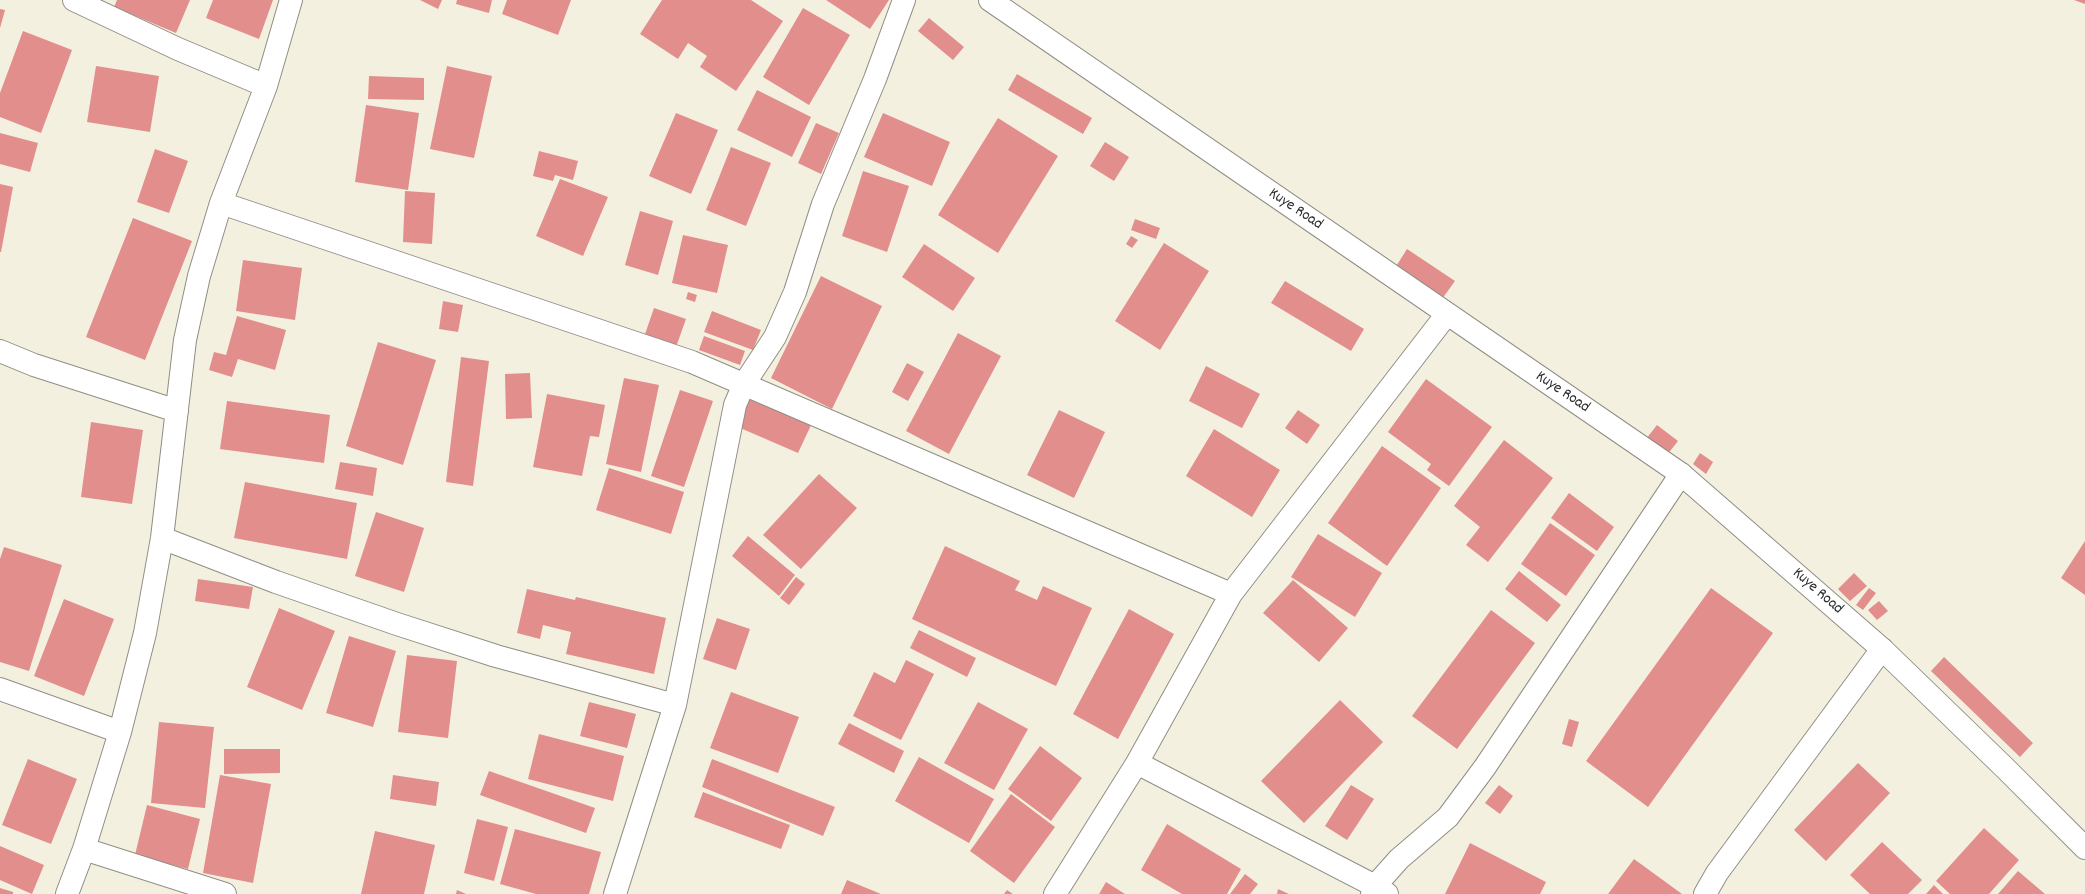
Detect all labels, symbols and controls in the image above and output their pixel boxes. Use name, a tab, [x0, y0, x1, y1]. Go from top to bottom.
street label: Kuye Road	[1264, 185, 1326, 235]
street label: Kuye Road	[1531, 368, 1593, 418]
street label: Kuye Road	[1788, 565, 1846, 619]

